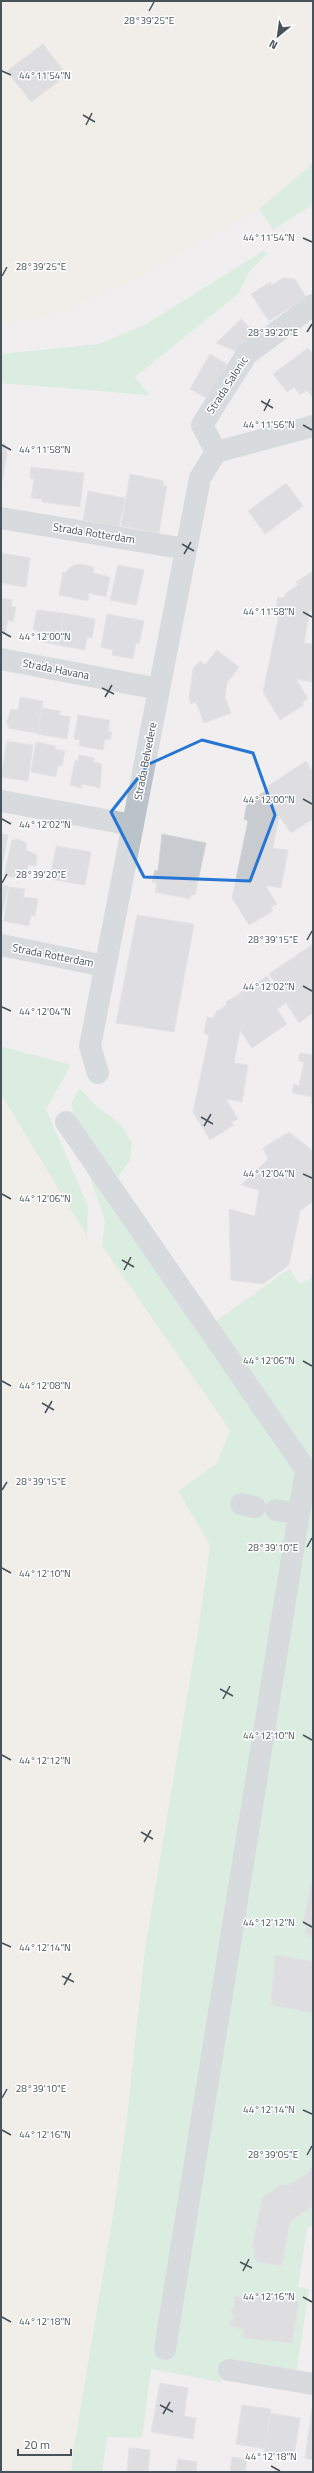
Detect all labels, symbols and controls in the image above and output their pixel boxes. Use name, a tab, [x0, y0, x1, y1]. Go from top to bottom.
text: 28°39'25"E	[124, 13, 175, 28]
north arrow	[258, 16, 298, 56]
text: N	[266, 36, 280, 54]
text: 44°11'54"N	[19, 68, 71, 83]
text: 44°11'54"N	[243, 230, 295, 245]
text: 28°39'25"E	[16, 259, 67, 274]
text: 28°39'20"E	[248, 325, 299, 340]
street label: Strada Salonic	[202, 353, 252, 417]
text: 44°11'56"N	[243, 417, 295, 432]
text: 44°11'58"N	[19, 442, 71, 457]
street label: Strada Rotterdam	[52, 519, 136, 547]
text: 44°11'58"N	[243, 604, 295, 619]
text: 44°12'00"N	[19, 629, 71, 644]
street label: Strada Havana	[21, 655, 91, 683]
street label: Strada Belvedere	[130, 720, 160, 801]
text: 44°12'00"N	[243, 792, 295, 807]
text: 44°12'02"N	[19, 817, 71, 832]
text: 28°39'20"E	[16, 867, 67, 882]
text: 28°39'15"E	[248, 932, 299, 947]
street label: Strada Rotterdam	[11, 939, 95, 971]
text: 44°12'02"N	[243, 979, 295, 994]
text: 44°12'04"N	[19, 1004, 71, 1019]
text: 44°12'04"N	[243, 1166, 295, 1181]
text: 44°12'06"N	[19, 1191, 71, 1206]
text: 44°12'06"N	[243, 1353, 295, 1368]
text: 44°12'08"N	[19, 1378, 71, 1393]
text: 28°39'15"E	[16, 1474, 67, 1489]
text: 28°39'10"E	[248, 1540, 299, 1555]
text: 44°12'10"N	[19, 1566, 71, 1581]
text: 44°12'10"N	[243, 1728, 295, 1743]
text: 44°12'12"N	[19, 1753, 71, 1768]
text: 44°12'12"N	[243, 1915, 295, 1930]
text: 44°12'14"N	[19, 1940, 71, 1955]
text: 28°39'10"E	[16, 2081, 67, 2096]
text: 44°12'14"N	[243, 2102, 295, 2117]
text: 44°12'16"N	[19, 2127, 71, 2142]
text: 28°39'05"E	[248, 2147, 299, 2162]
text: 44°12'16"N	[243, 2289, 295, 2304]
text: 44°12'18"N	[19, 2314, 71, 2329]
scale bar	[18, 2431, 71, 2457]
text: 20 m	[24, 2435, 50, 2454]
text: 44°12'18"N	[245, 2449, 297, 2464]

